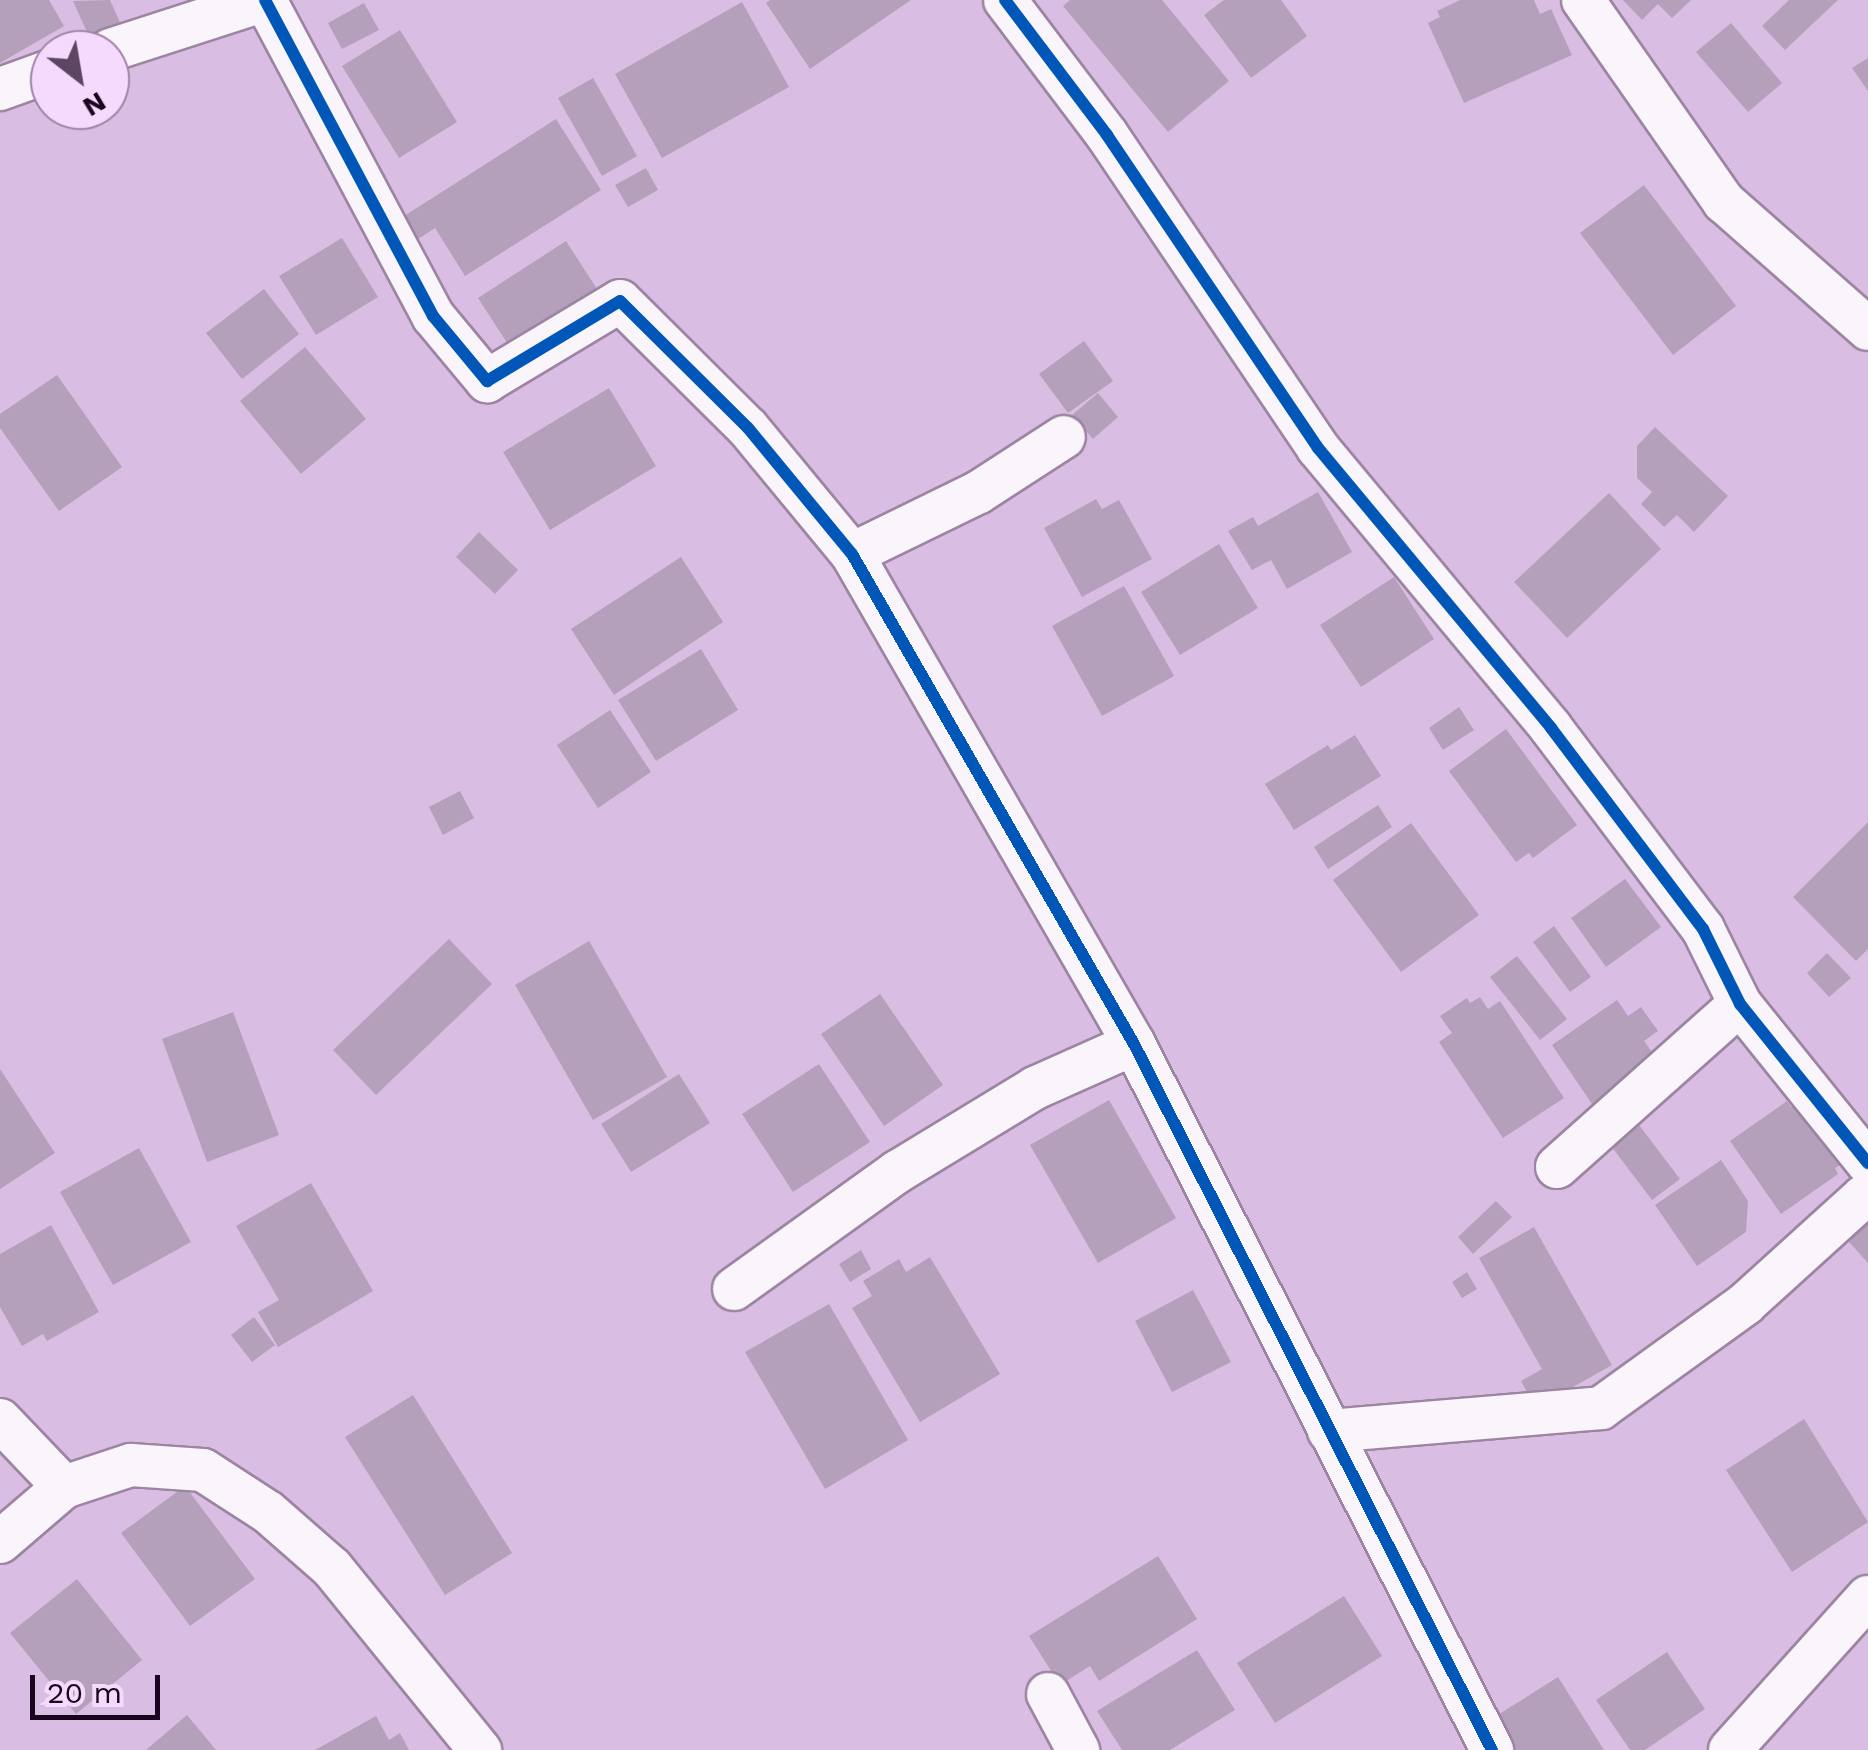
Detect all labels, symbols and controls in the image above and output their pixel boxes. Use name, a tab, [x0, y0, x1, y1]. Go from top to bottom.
north arrow	[30, 30, 130, 130]
text: N	[77, 85, 112, 124]
scale bar	[35, 1655, 165, 1717]
text: 20 m	[47, 1675, 122, 1710]

